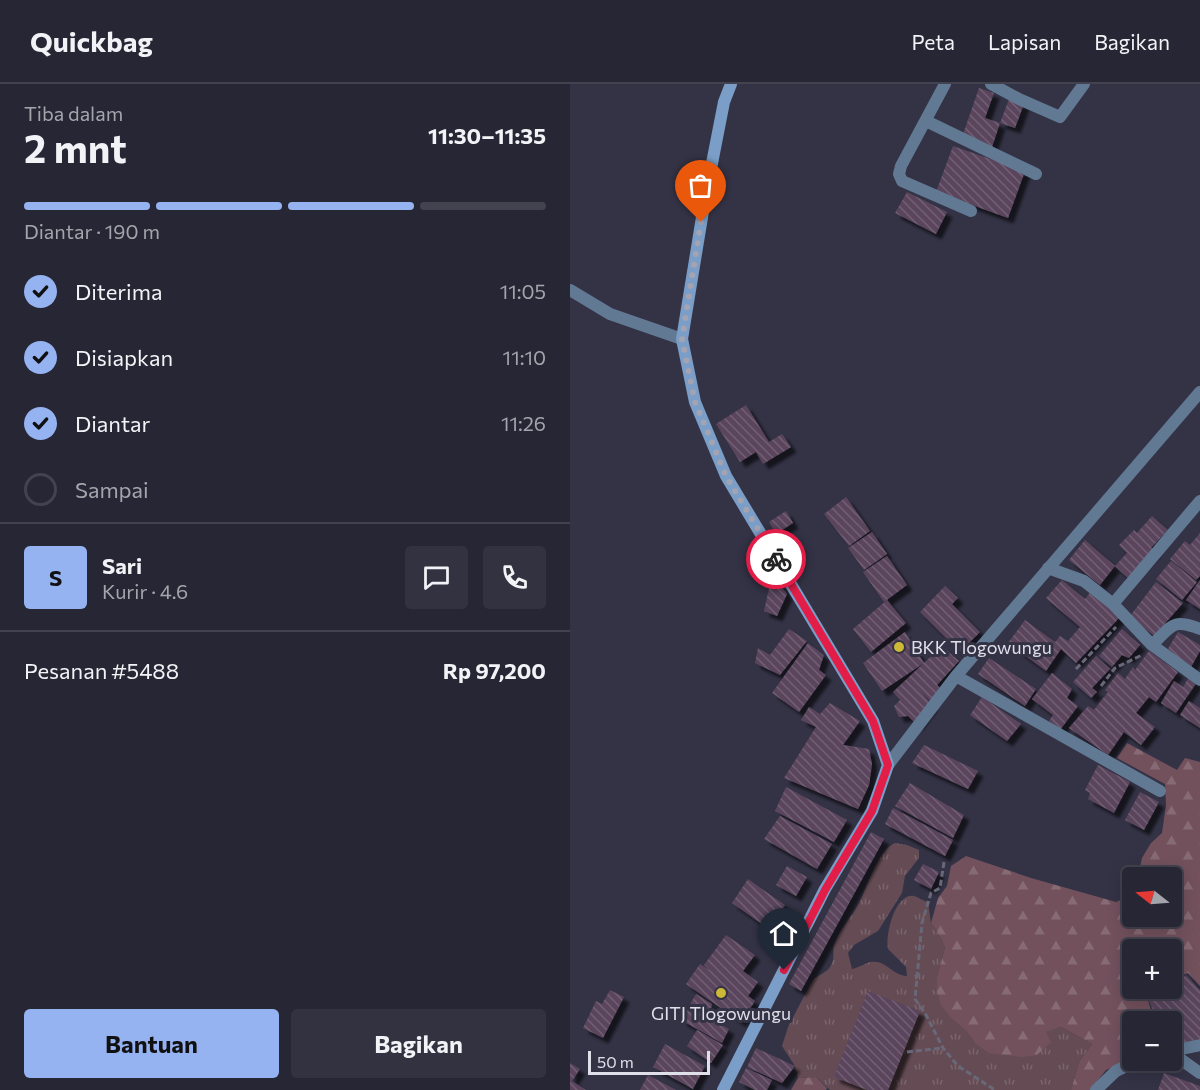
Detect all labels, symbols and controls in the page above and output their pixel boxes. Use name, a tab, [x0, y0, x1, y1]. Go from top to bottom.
text: Quickbag	[30, 24, 153, 58]
text: Peta	[912, 29, 955, 54]
text: Lapisan	[988, 29, 1061, 54]
text: Bagikan	[1094, 29, 1170, 54]
text: Tiba dalam	[24, 101, 123, 125]
text: 11:30–11:35	[428, 122, 546, 149]
text: 2 mnt	[24, 123, 127, 171]
pin	[675, 160, 726, 222]
icon: bag	[684, 169, 717, 202]
text: Diantar · 190 m	[24, 219, 160, 243]
icon: check	[24, 275, 57, 308]
text: Diterima	[75, 278, 162, 305]
text: 11:05	[500, 279, 546, 303]
icon: check	[24, 341, 57, 374]
text: Disiapkan	[75, 344, 173, 371]
text: 11:10	[503, 345, 546, 369]
icon: check	[24, 407, 57, 440]
text: Diantar	[75, 410, 150, 437]
text: 11:26	[501, 411, 546, 435]
text: Sampai	[75, 476, 149, 503]
courier	[746, 529, 806, 589]
icon: bike	[760, 543, 793, 576]
button: chat	[405, 546, 468, 609]
button: phone	[483, 546, 546, 609]
text: Sari	[102, 552, 142, 579]
text: S	[49, 564, 62, 591]
text: Kurir · 4.6	[102, 579, 188, 603]
place label: BKK Tlogowungu	[911, 636, 1052, 658]
marker: BKK Tlogowungu	[892, 640, 906, 654]
text: Pesanan #5488	[24, 657, 179, 684]
text: Rp 97,200	[443, 657, 546, 684]
north arrow	[1122, 867, 1182, 927]
map controls	[1122, 867, 1182, 1071]
pin	[758, 908, 809, 970]
icon: home	[767, 917, 800, 950]
button: +	[1122, 939, 1182, 999]
marker: GITJ Tlogowungu	[714, 986, 728, 1000]
place label: GITJ Tlogowungu	[651, 1002, 791, 1024]
button: Bantuan	[24, 1009, 279, 1078]
button: Bagikan	[291, 1009, 546, 1078]
button: −	[1122, 1011, 1182, 1071]
scale bar	[588, 1048, 710, 1076]
text: 50 m	[597, 1052, 634, 1071]

